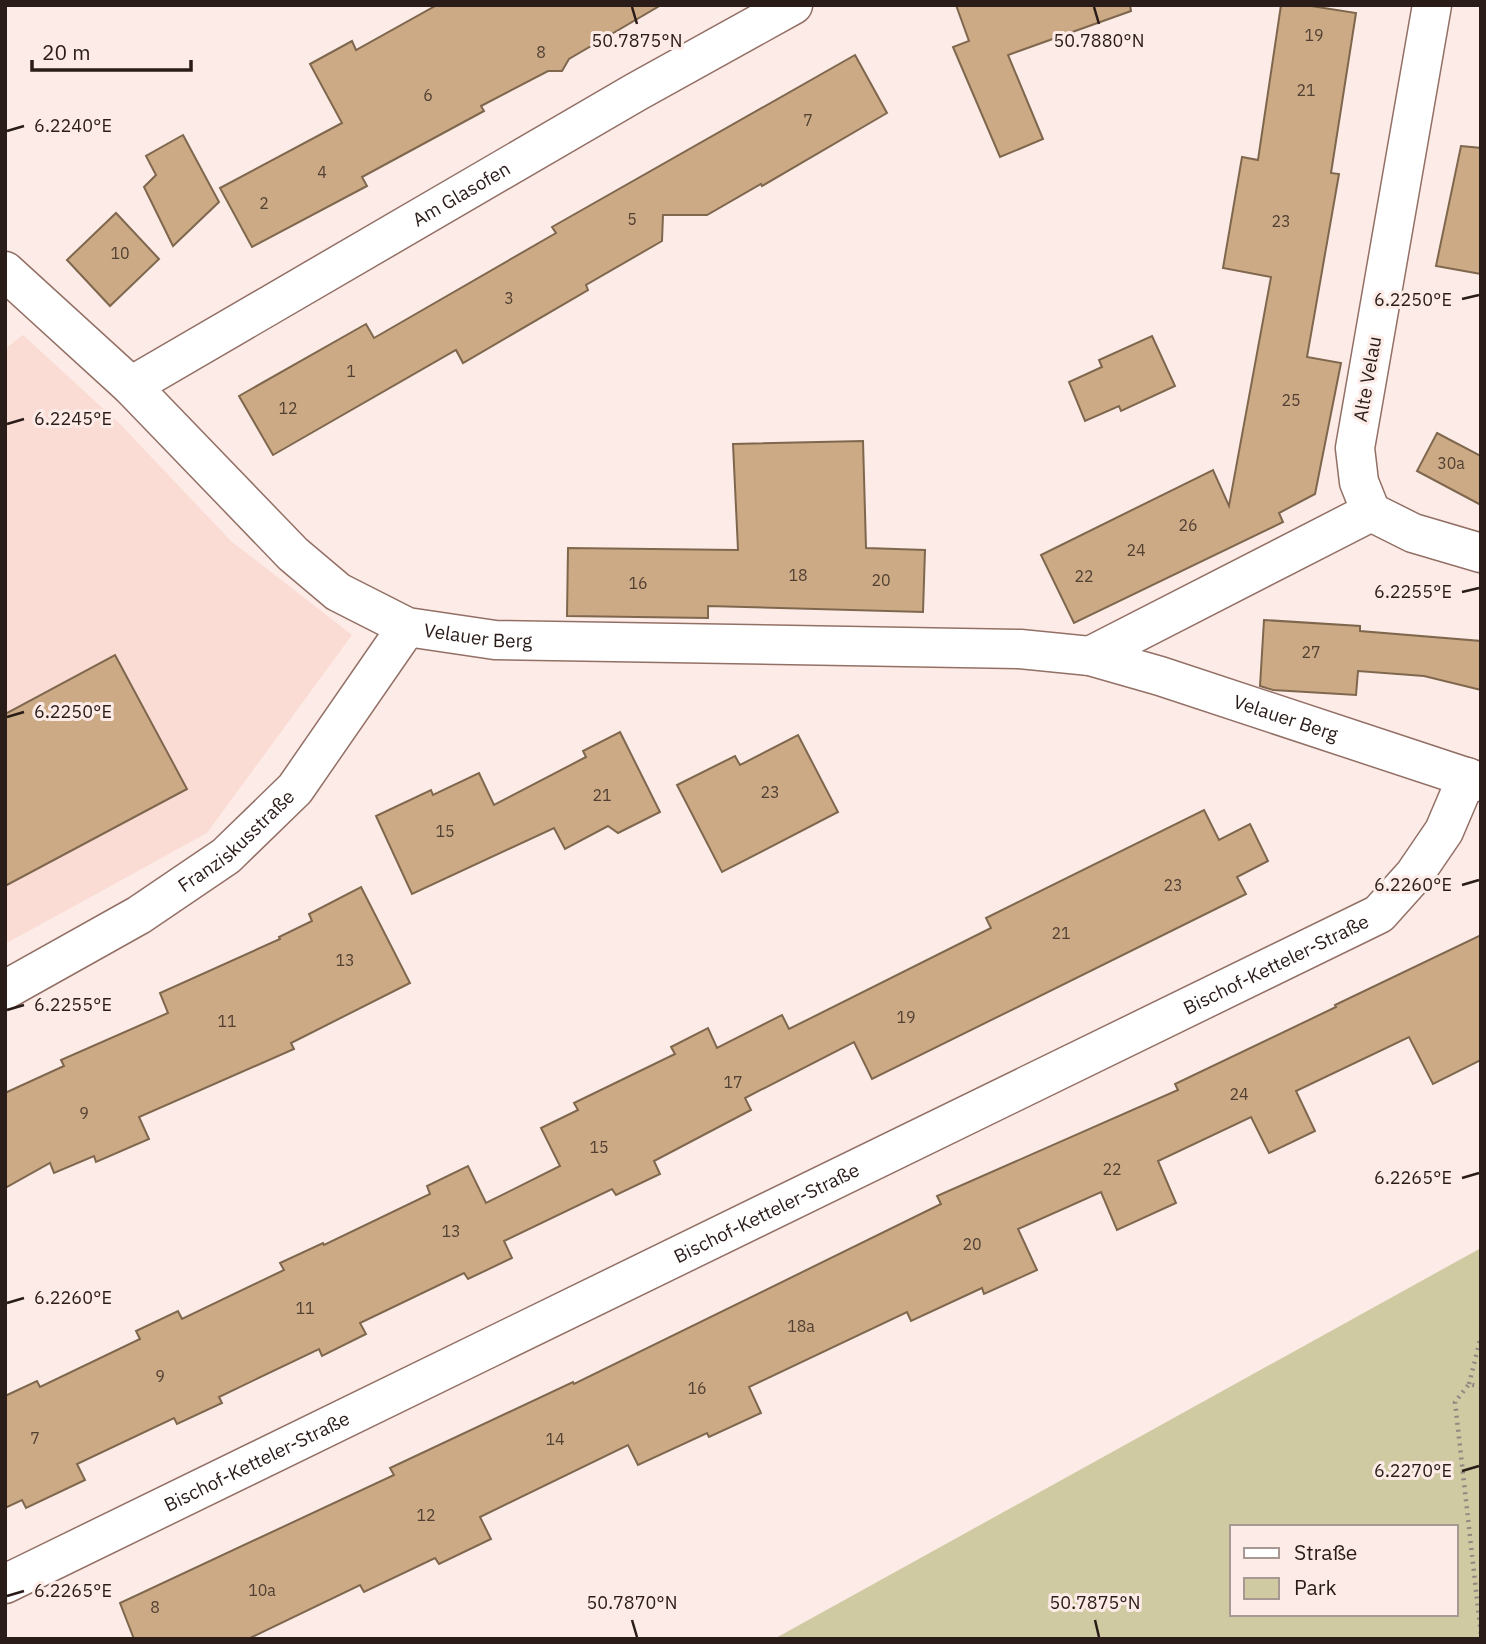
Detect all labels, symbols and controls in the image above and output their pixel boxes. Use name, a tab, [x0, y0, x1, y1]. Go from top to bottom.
house number: 19	[1304, 25, 1324, 45]
scale bar	[32, 28, 191, 72]
text: 50.7875°N	[592, 29, 682, 52]
text: 50.7880°N	[1054, 29, 1144, 52]
text: 20 m	[42, 38, 91, 66]
house number: 8	[536, 42, 546, 62]
house number: 21	[1296, 80, 1316, 100]
house number: 6	[423, 85, 433, 105]
house number: 7	[803, 110, 813, 130]
text: 6.2240°E	[34, 114, 112, 137]
street label: Am Glasofen	[408, 156, 514, 232]
house number: 4	[317, 162, 327, 182]
house number: 2	[259, 193, 269, 213]
house number: 5	[627, 209, 637, 229]
house number: 23	[1271, 211, 1291, 231]
house number: 10	[110, 243, 130, 263]
house number: 3	[504, 288, 514, 308]
text: 6.2250°E	[1374, 288, 1452, 311]
street label: Alte Velau	[1348, 334, 1386, 424]
house number: 1	[346, 361, 356, 381]
house number: 25	[1281, 390, 1301, 410]
house number: 12	[278, 398, 298, 418]
text: 6.2245°E	[34, 407, 112, 430]
house number: 30a	[1437, 453, 1465, 473]
house number: 26	[1178, 515, 1198, 535]
house number: 24	[1126, 540, 1146, 560]
house number: 18	[788, 565, 808, 585]
house number: 22	[1074, 566, 1094, 586]
house number: 20	[871, 570, 891, 590]
house number: 16	[628, 573, 648, 593]
text: 6.2255°E	[1374, 580, 1452, 603]
street label: Velauer Berg	[422, 618, 532, 653]
house number: 27	[1301, 642, 1321, 662]
street label: Velauer Berg	[1230, 689, 1341, 746]
text: 6.2250°E	[34, 700, 112, 723]
house number: 23	[760, 782, 780, 802]
street label: Franziskusstraße	[173, 784, 299, 897]
house number: 21	[592, 785, 612, 805]
house number: 15	[435, 821, 455, 841]
text: 6.2260°E	[1374, 873, 1452, 896]
house number: 23	[1163, 875, 1183, 895]
street label: Bischof-Ketteler-Straße	[1179, 909, 1373, 1020]
house number: 21	[1051, 923, 1071, 943]
house number: 13	[335, 950, 355, 970]
text: 6.2255°E	[34, 993, 112, 1016]
house number: 19	[896, 1007, 916, 1027]
house number: 11	[217, 1011, 237, 1031]
house number: 17	[723, 1072, 743, 1092]
house number: 24	[1229, 1084, 1249, 1104]
house number: 9	[79, 1103, 89, 1123]
house number: 15	[589, 1137, 609, 1157]
street label: Bischof-Ketteler-Straße	[670, 1157, 863, 1268]
house number: 22	[1102, 1159, 1122, 1179]
text: 6.2265°E	[1374, 1166, 1452, 1189]
house number: 13	[441, 1221, 461, 1241]
house number: 20	[962, 1234, 982, 1254]
text: 6.2260°E	[34, 1286, 112, 1309]
house number: 11	[295, 1298, 315, 1318]
house number: 18a	[787, 1316, 815, 1336]
house number: 9	[155, 1366, 165, 1386]
house number: 16	[687, 1378, 707, 1398]
street label: Bischof-Ketteler-Straße	[160, 1406, 353, 1517]
house number: 7	[30, 1428, 40, 1448]
house number: 14	[545, 1429, 565, 1449]
text: 6.2270°E	[1374, 1459, 1452, 1482]
house number: 12	[416, 1505, 436, 1525]
legend	[1230, 1525, 1458, 1616]
text: Straße	[1294, 1538, 1357, 1566]
text: Park	[1294, 1573, 1337, 1601]
text: 6.2265°E	[34, 1579, 112, 1602]
house number: 10a	[248, 1580, 276, 1600]
text: 50.7870°N	[587, 1591, 677, 1614]
text: 50.7875°N	[1050, 1591, 1140, 1614]
house number: 8	[150, 1597, 160, 1617]

